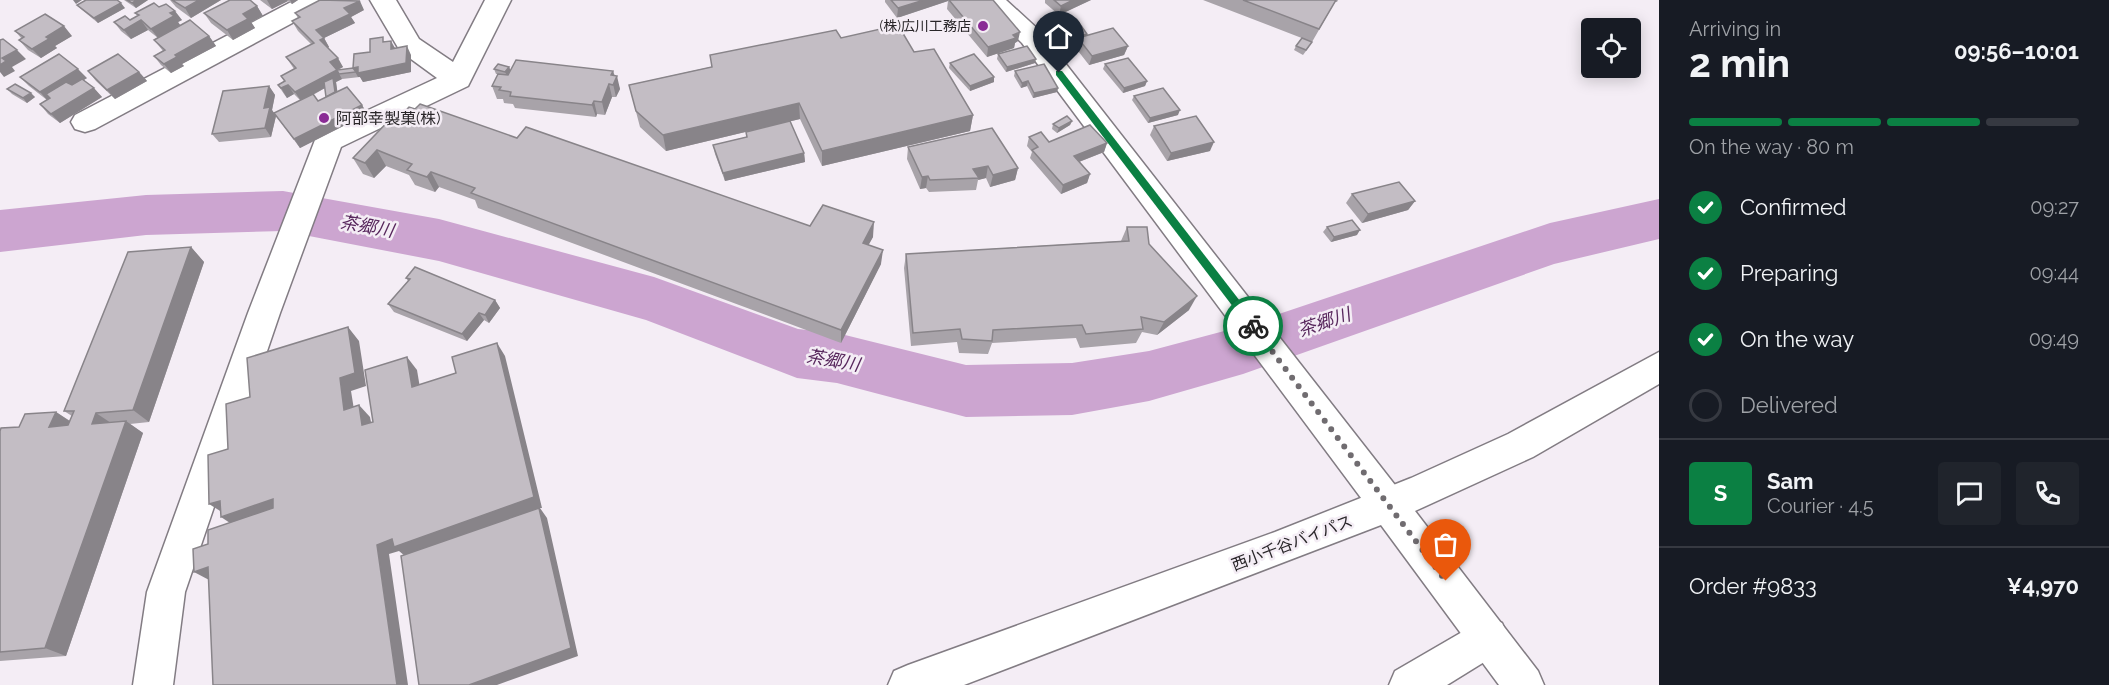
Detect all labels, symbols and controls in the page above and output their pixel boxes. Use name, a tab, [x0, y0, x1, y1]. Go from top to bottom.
pin	[1033, 11, 1084, 73]
text: Arriving in	[1689, 17, 1781, 41]
place label: (株)広川工務店	[879, 18, 971, 34]
map controls	[1581, 18, 1641, 78]
button: locate	[1581, 18, 1641, 78]
marker: (株)広川工務店	[976, 19, 990, 33]
icon: home	[1042, 20, 1075, 53]
text: 09:56–10:01	[1954, 38, 2079, 64]
text: 2 min	[1689, 40, 1790, 86]
place label: 阿部幸製菓(株)	[336, 109, 441, 128]
marker: 阿部幸製菓(株)	[317, 111, 331, 125]
text: On the way · 80 m	[1689, 135, 1854, 159]
icon: check	[1689, 191, 1722, 224]
text: Confirmed	[1740, 194, 1847, 220]
text: 09:27	[2030, 195, 2079, 219]
water label: 茶郷川	[339, 211, 397, 241]
icon: check	[1689, 257, 1722, 290]
text: Preparing	[1740, 260, 1838, 286]
text: 09:44	[2029, 261, 2079, 285]
courier	[1223, 296, 1283, 356]
water label: 茶郷川	[1295, 303, 1355, 341]
icon: bike	[1237, 310, 1270, 343]
icon: check	[1689, 323, 1722, 356]
text: On the way	[1740, 326, 1854, 352]
text: 09:49	[2029, 327, 2079, 351]
water label: 茶郷川	[805, 345, 863, 375]
text: Delivered	[1740, 392, 1838, 418]
button: chat	[1938, 462, 2001, 525]
button: phone	[2016, 462, 2079, 525]
text: Sam	[1767, 468, 1814, 494]
text: S	[1714, 480, 1727, 506]
text: Courier · 4.5	[1767, 494, 1874, 518]
street label: 西小千谷バイパス	[1229, 511, 1355, 575]
pin	[1420, 519, 1471, 581]
icon: bag	[1429, 528, 1462, 561]
text: Order #9833	[1689, 573, 1817, 599]
text: ¥4,970	[2007, 573, 2079, 599]

